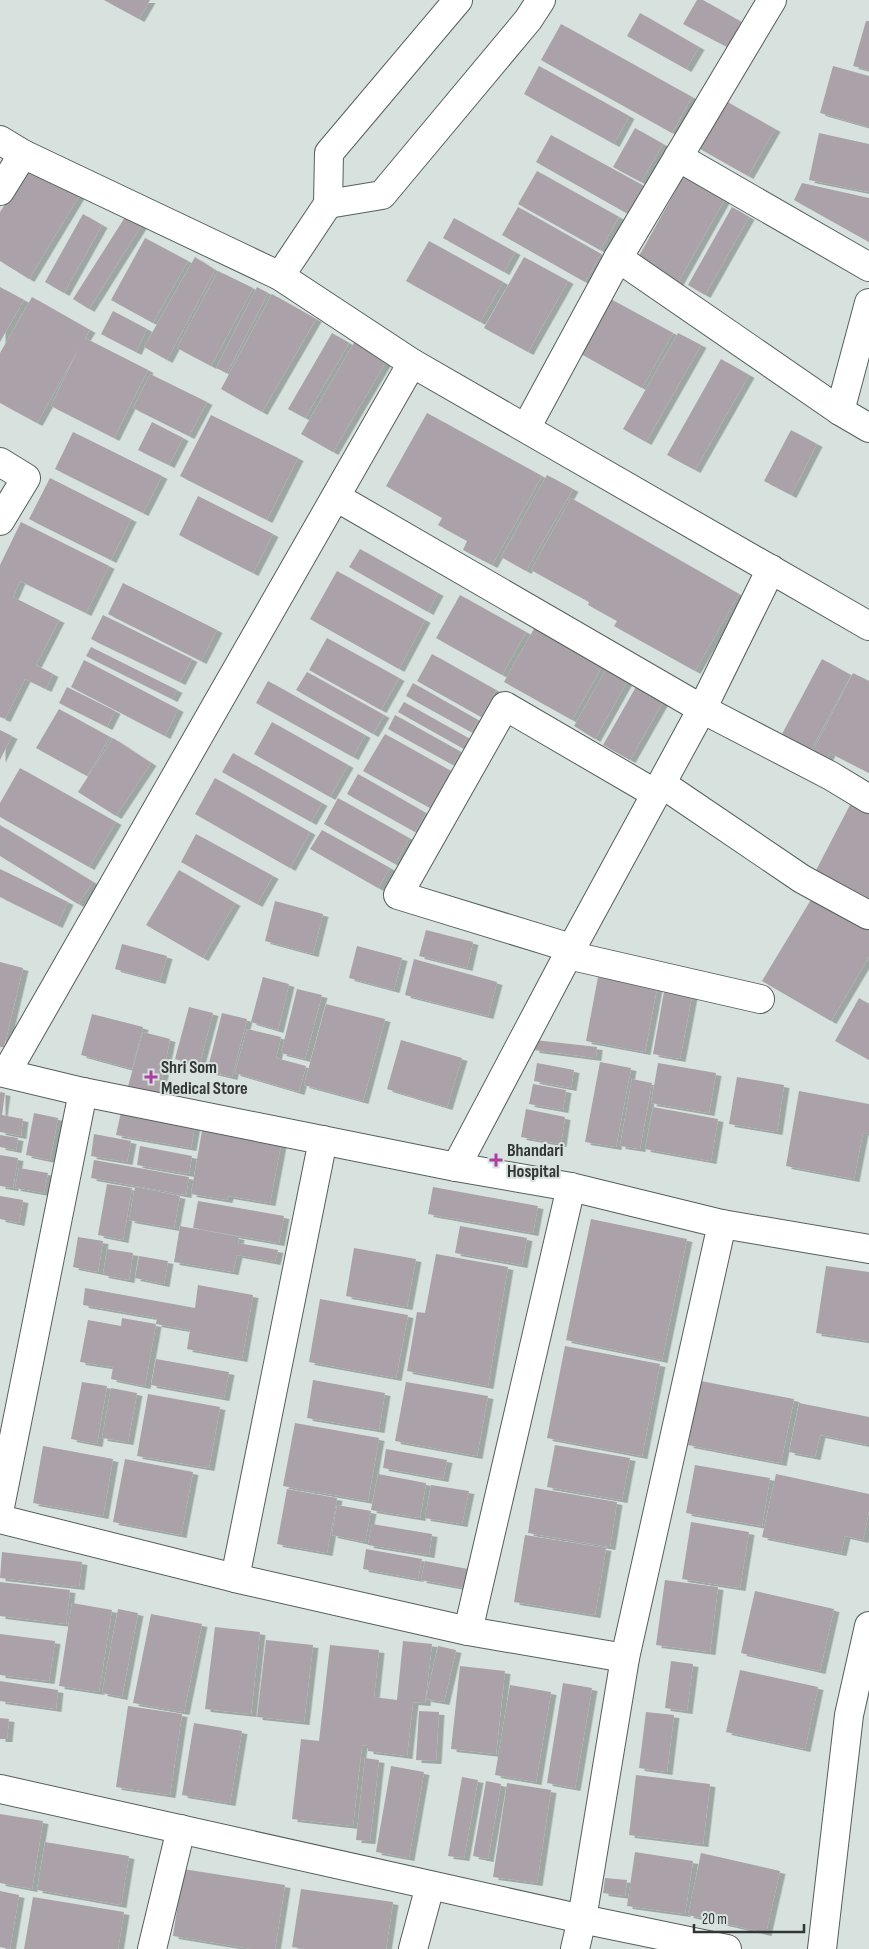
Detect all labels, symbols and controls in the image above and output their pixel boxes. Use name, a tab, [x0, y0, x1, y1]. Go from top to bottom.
place label: Shri Som Medical Store	[161, 1057, 248, 1099]
marker: Shri Som Medical Store	[145, 1071, 157, 1083]
place label: Bhandari Hospital	[507, 1140, 563, 1182]
marker: Bhandari Hospital	[489, 1153, 503, 1167]
scale bar	[694, 1902, 804, 1934]
text: 20 m	[702, 1910, 727, 1929]

